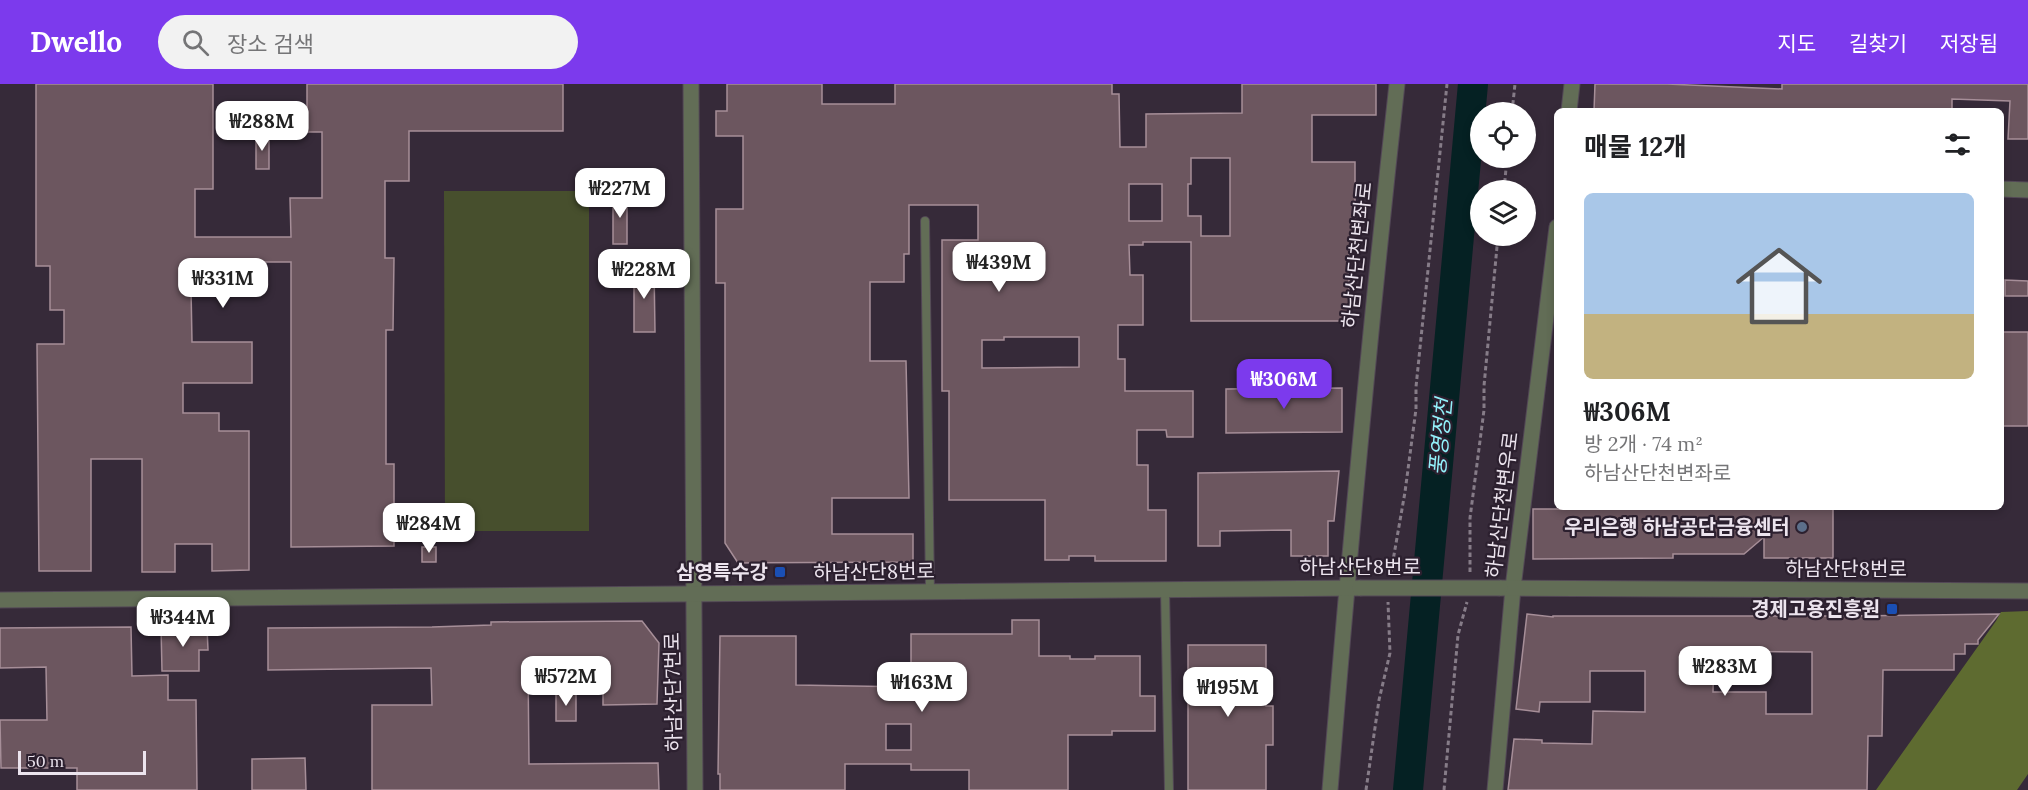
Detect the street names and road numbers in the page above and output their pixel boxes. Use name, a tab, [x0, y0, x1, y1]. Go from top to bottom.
street label: 하남산단천변좌로	[1336, 180, 1377, 329]
street label: 하남산단천변우로	[1480, 430, 1523, 580]
street label: 하남산단8번로	[1299, 554, 1421, 579]
street label: 하남산단8번로	[1785, 556, 1907, 581]
street label: 하남산단8번로	[813, 558, 935, 585]
street label: 하남산단7번로	[659, 632, 686, 752]

